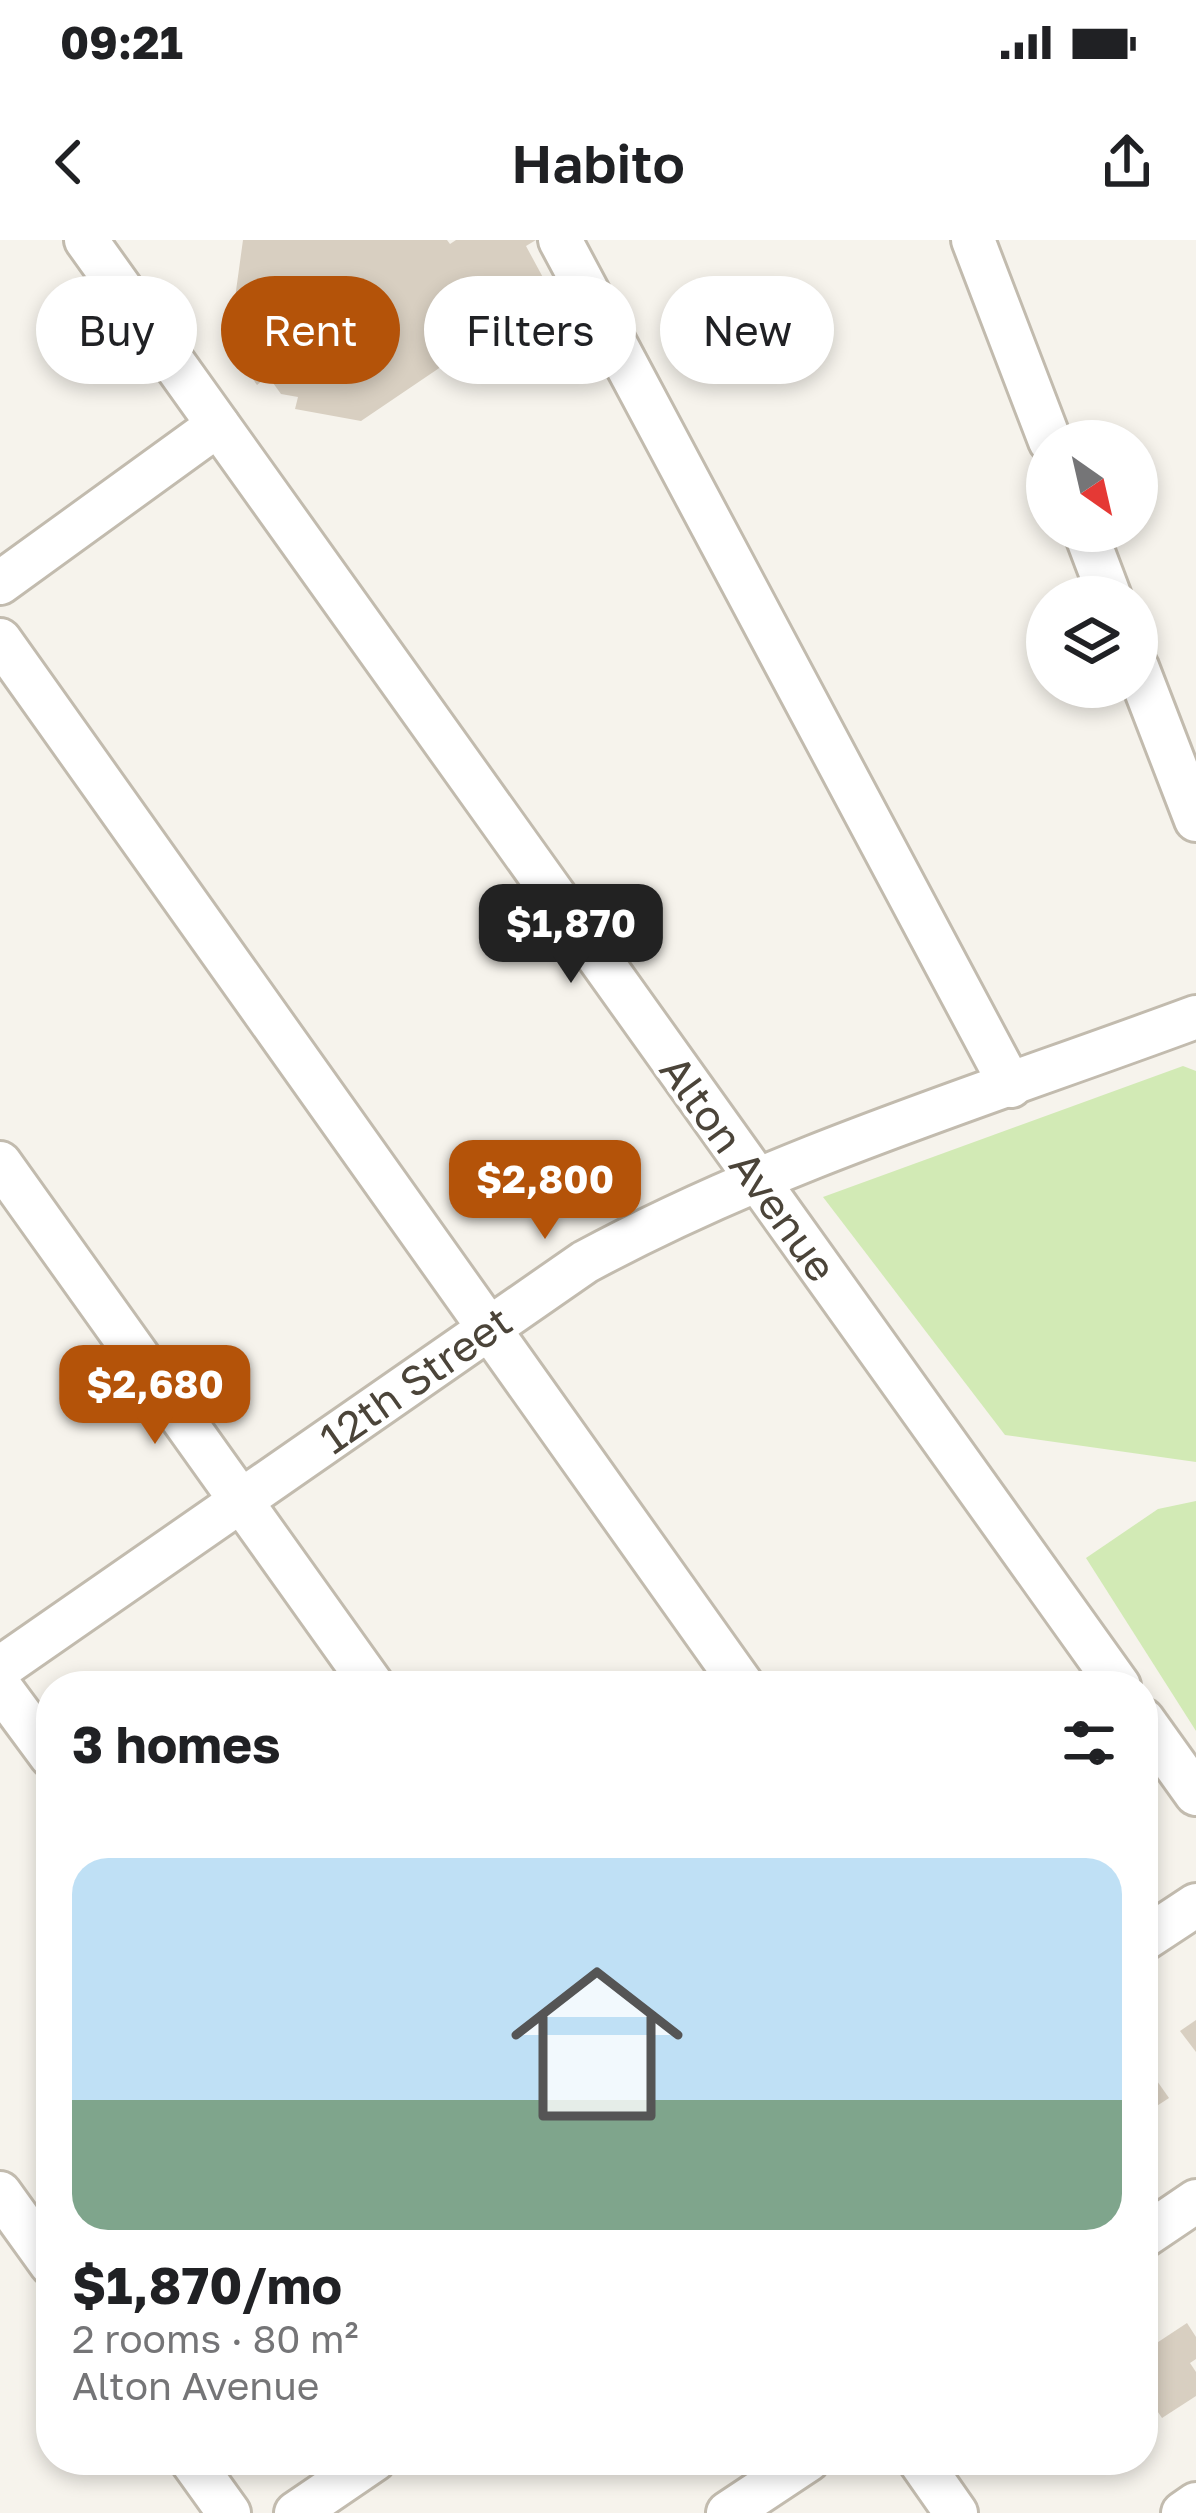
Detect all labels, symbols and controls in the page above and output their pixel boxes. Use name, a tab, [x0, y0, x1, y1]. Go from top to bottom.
text: 09:21	[60, 15, 183, 69]
icon: back	[36, 129, 102, 195]
icon: share	[1094, 129, 1160, 195]
text: Habito	[511, 130, 685, 195]
chip: Buy	[36, 276, 197, 384]
chip: Rent	[221, 276, 400, 384]
chip: Filters	[424, 276, 636, 384]
chip: New	[660, 276, 834, 384]
north arrow	[1026, 420, 1158, 552]
map controls	[1026, 420, 1158, 708]
button: layers	[1026, 576, 1158, 708]
pin: $1,870	[473, 884, 669, 986]
text: $1,870	[506, 899, 636, 946]
street label: Alton Avenue	[650, 1046, 848, 1290]
pin: $2,800	[447, 1140, 643, 1242]
text: $2,800	[476, 1155, 614, 1202]
street label: 12th Street	[310, 1295, 520, 1463]
pin: $2,680	[57, 1345, 253, 1447]
text: $2,680	[86, 1360, 224, 1407]
icon: filters	[1056, 1710, 1122, 1776]
text: 3 homes	[72, 1713, 281, 1774]
icon: home	[489, 1936, 705, 2152]
text: $1,870/mo	[72, 2254, 342, 2315]
text: 2 rooms · 80 m²	[72, 2315, 359, 2362]
text: Alton Avenue	[72, 2362, 319, 2409]

